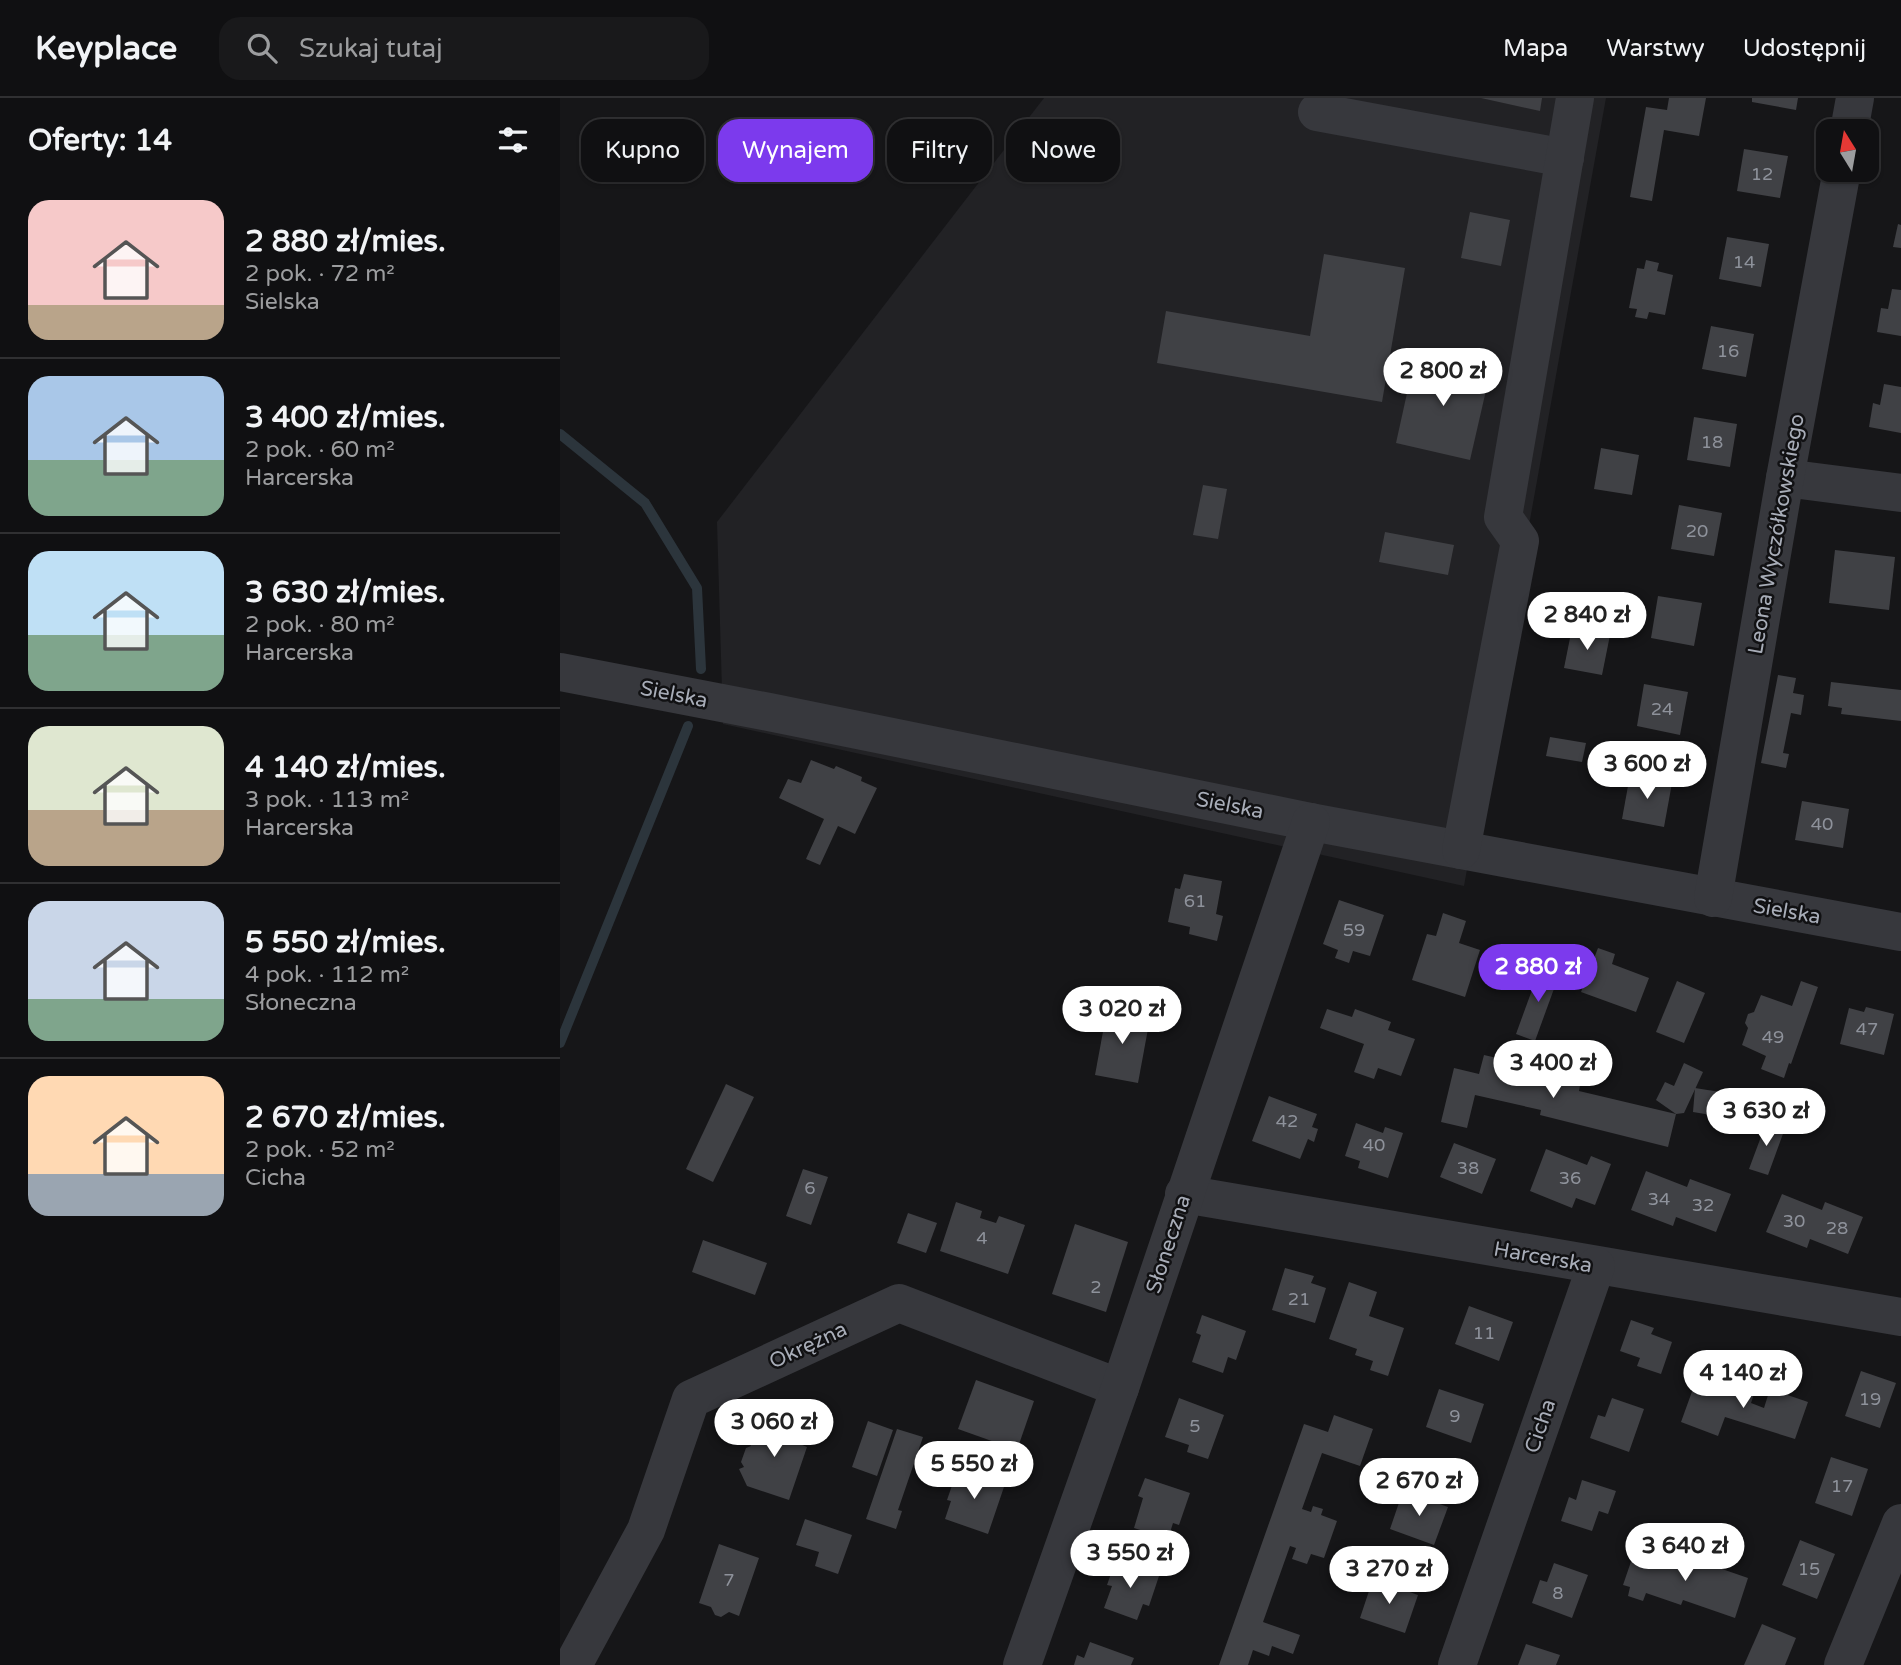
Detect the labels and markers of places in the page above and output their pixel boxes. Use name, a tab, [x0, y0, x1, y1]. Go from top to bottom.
pin: 2 800 zł	[1371, 348, 1515, 408]
pin: 2 840 zł	[1515, 592, 1659, 652]
pin: 3 600 zł	[1575, 742, 1719, 801]
pin: 2 880 zł	[1466, 944, 1610, 1004]
pin: 3 020 zł	[1050, 986, 1194, 1046]
pin: 3 400 zł	[1481, 1040, 1625, 1100]
pin: 3 630 zł	[1694, 1088, 1838, 1148]
pin: 4 140 zł	[1671, 1350, 1815, 1410]
pin: 3 060 zł	[702, 1400, 846, 1459]
pin: 5 550 zł	[902, 1442, 1046, 1501]
pin: 2 670 zł	[1347, 1458, 1491, 1518]
pin: 3 640 zł	[1613, 1524, 1757, 1583]
pin: 3 550 zł	[1058, 1530, 1202, 1590]
pin: 3 270 zł	[1317, 1546, 1461, 1606]

